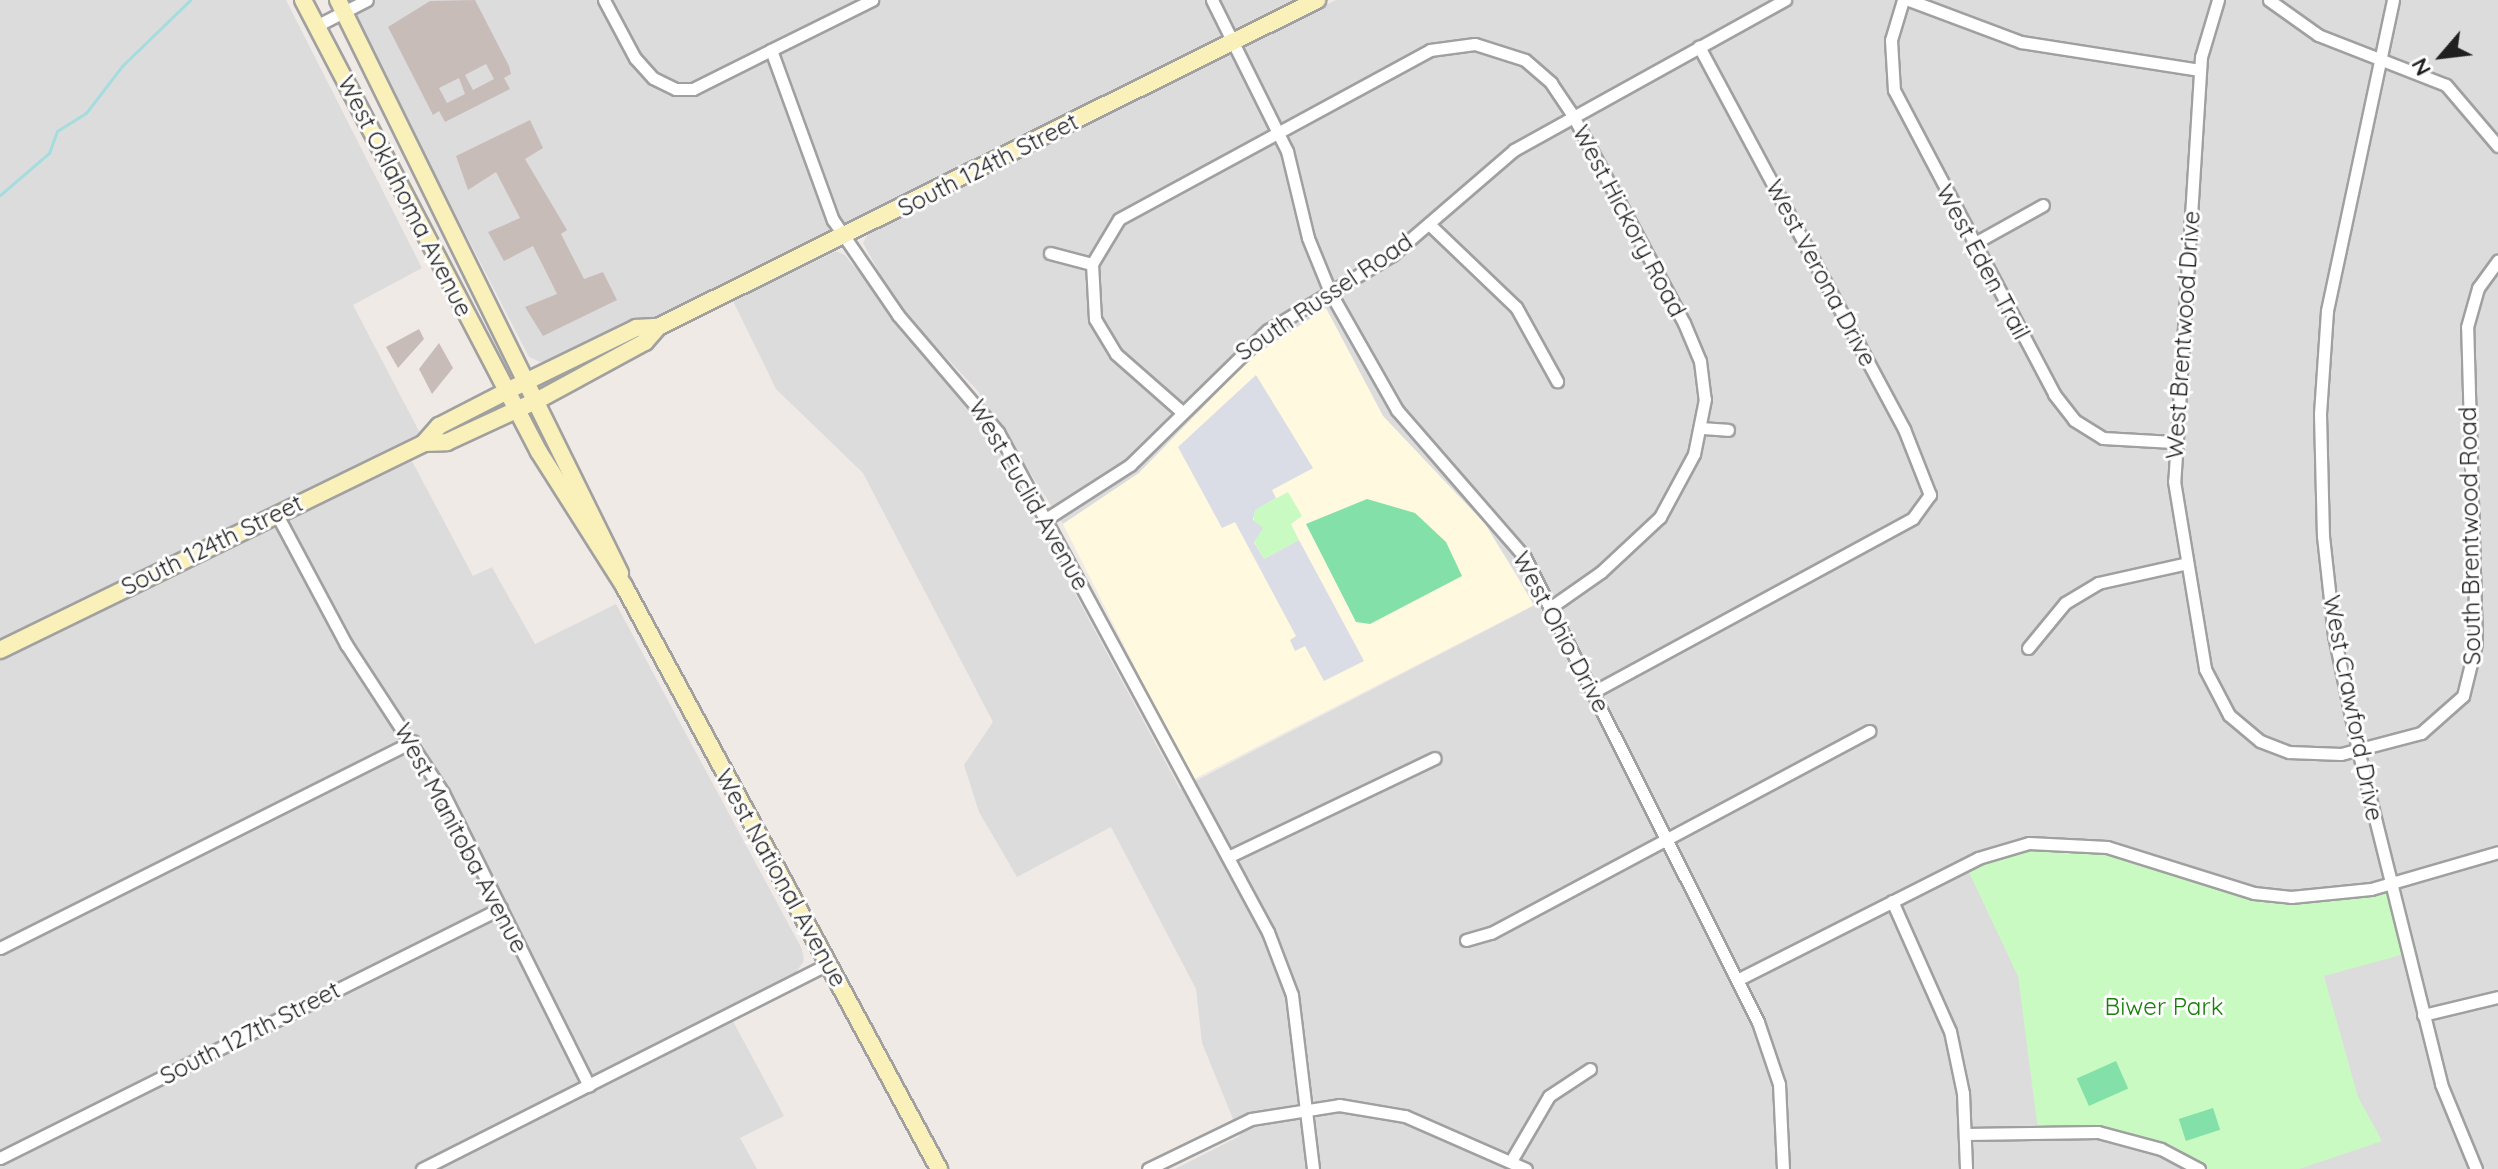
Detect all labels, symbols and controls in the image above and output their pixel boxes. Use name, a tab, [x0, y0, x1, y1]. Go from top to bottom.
north arrow	[2402, 16, 2482, 96]
text: N	[2405, 54, 2437, 81]
street label: West Oklahoma Avenue	[332, 71, 478, 321]
street label: South 124th Street	[893, 107, 1083, 223]
street label: West Hickory Road	[1566, 120, 1692, 322]
street label: West Verona Drive	[1760, 175, 1882, 371]
street label: West Eden Trail	[1930, 179, 2036, 345]
street label: West Brentwood Drive	[2160, 210, 2206, 460]
street label: South Russel Road	[1230, 227, 1418, 367]
street label: West Euclid Avenue	[963, 394, 1095, 596]
street label: South Brentwood Road	[2453, 407, 2487, 665]
street label: South 124th Street	[117, 489, 307, 601]
street label: West Ohio Drive	[1506, 547, 1616, 717]
street label: West Crawford Drive	[2317, 593, 2389, 823]
street label: West Manitoba Avenue	[388, 718, 534, 958]
street label: West National Avenue	[709, 764, 853, 992]
street label: South 127th Street	[155, 975, 345, 1091]
park label: Biwer Park	[2105, 993, 2223, 1021]

